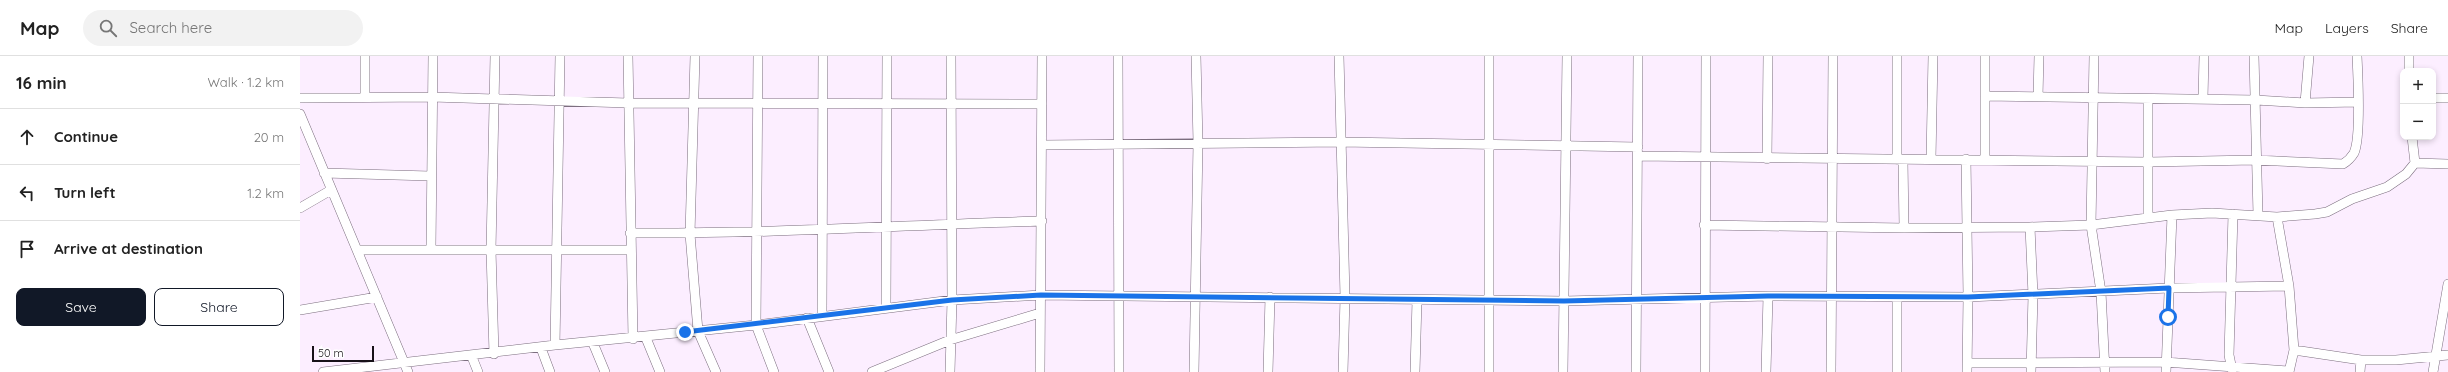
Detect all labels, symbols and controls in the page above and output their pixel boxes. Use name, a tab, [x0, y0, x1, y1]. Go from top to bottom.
search box	[83, 10, 363, 46]
text: Map	[20, 16, 59, 40]
icon: search	[97, 17, 119, 39]
text: Search here	[129, 18, 212, 37]
text: Map	[2274, 19, 2303, 37]
text: Layers	[2325, 19, 2369, 37]
text: Share	[2391, 19, 2428, 37]
map controls	[2400, 68, 2436, 140]
button: +	[2400, 68, 2436, 104]
text: 16 min	[16, 72, 67, 93]
text: Walk · 1.2 km	[207, 74, 284, 90]
button: −	[2400, 104, 2436, 140]
icon: ahead	[16, 126, 38, 148]
text: Continue	[54, 127, 118, 146]
text: 20 m	[254, 129, 284, 145]
icon: left	[16, 182, 38, 204]
text: Turn left	[54, 183, 116, 202]
text: 1.2 km	[247, 185, 284, 201]
icon: arrive	[16, 238, 38, 260]
text: Arrive at destination	[54, 239, 203, 258]
button: Save	[16, 288, 146, 326]
button: Share	[154, 288, 284, 326]
route start	[2159, 308, 2177, 326]
route end	[676, 323, 694, 341]
scale bar	[312, 344, 374, 363]
text: 50 m	[318, 346, 344, 360]

